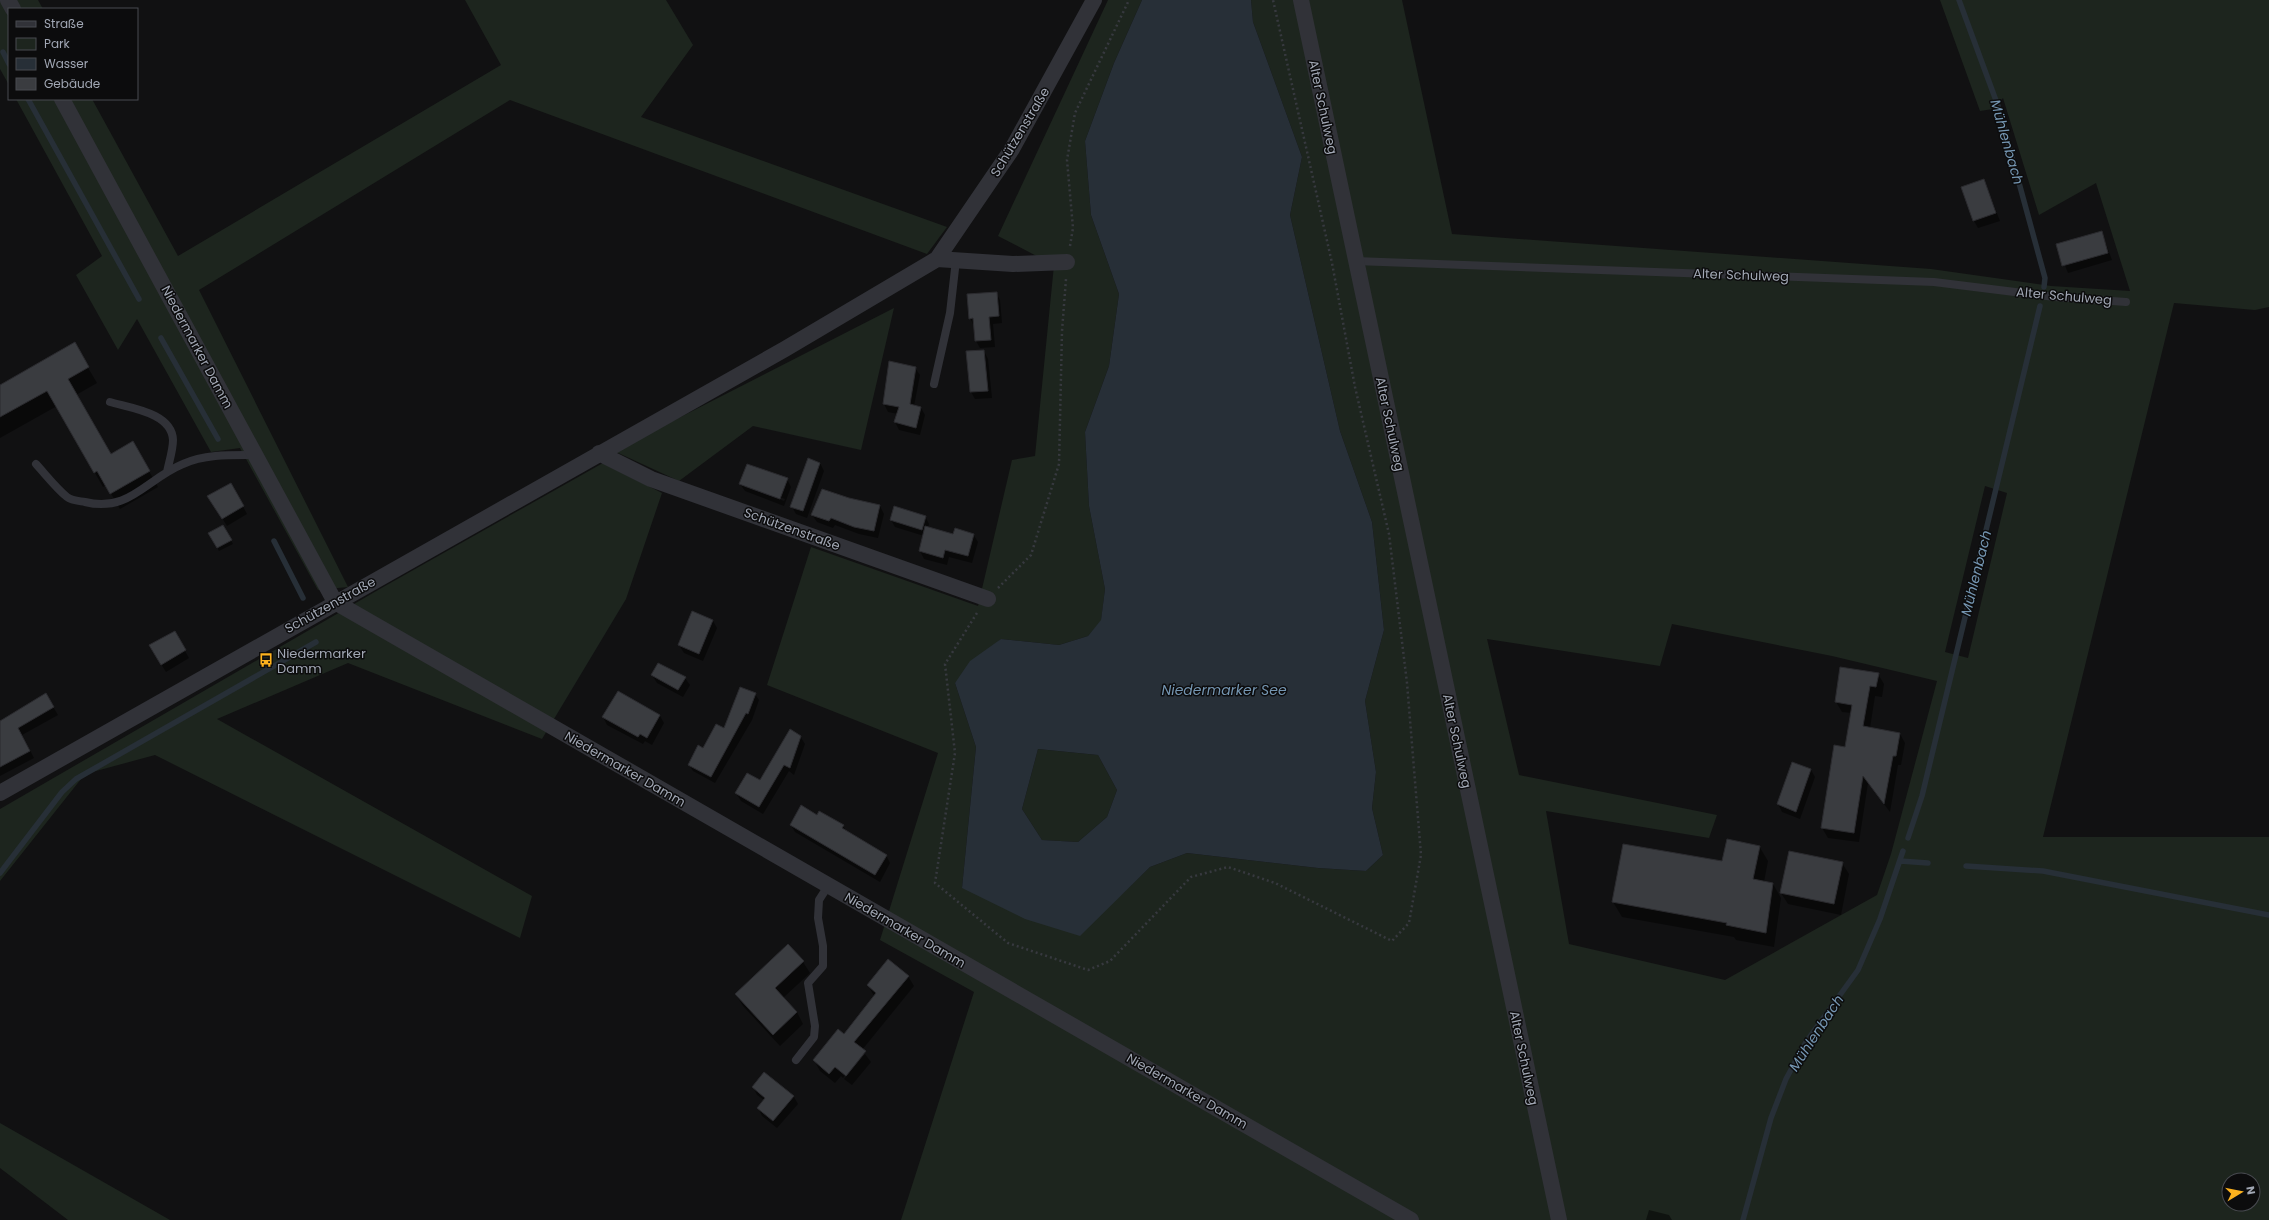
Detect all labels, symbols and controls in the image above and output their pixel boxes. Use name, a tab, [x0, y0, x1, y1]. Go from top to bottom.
legend	[8, 8, 138, 100]
text: Straße	[44, 15, 84, 32]
text: Park	[44, 35, 71, 52]
text: Wasser	[44, 55, 89, 72]
street label: Alter Schulweg	[1304, 58, 1342, 156]
text: Gebäude	[44, 75, 100, 92]
street label: Schützenstraße	[986, 84, 1054, 180]
water label: Mühlenbach	[1985, 97, 2029, 187]
street label: Alter Schulweg	[1693, 264, 1789, 286]
street label: Niedermarker Damm	[156, 282, 238, 412]
street label: Alter Schulweg	[2015, 282, 2113, 310]
street label: Alter Schulweg	[1371, 375, 1409, 473]
street label: Schützenstraße	[741, 503, 843, 555]
water label: Mühlenbach	[1956, 528, 1996, 618]
street label: Schützenstraße	[281, 572, 379, 638]
place label: Niedermarker Damm	[277, 644, 366, 678]
bus stop icon: Niedermarker Damm	[258, 652, 274, 668]
water label: Niedermarker See	[1161, 680, 1287, 700]
street label: Alter Schulweg	[1438, 692, 1476, 790]
street label: Niedermarker Damm	[561, 727, 689, 811]
street label: Niedermarker Damm	[841, 888, 969, 972]
water label: Mühlenbach	[1784, 991, 1848, 1075]
street label: Alter Schulweg	[1505, 1009, 1543, 1107]
street label: Niedermarker Damm	[1123, 1049, 1251, 1133]
north arrow	[2221, 1172, 2261, 1212]
text: N	[2242, 1185, 2259, 1196]

